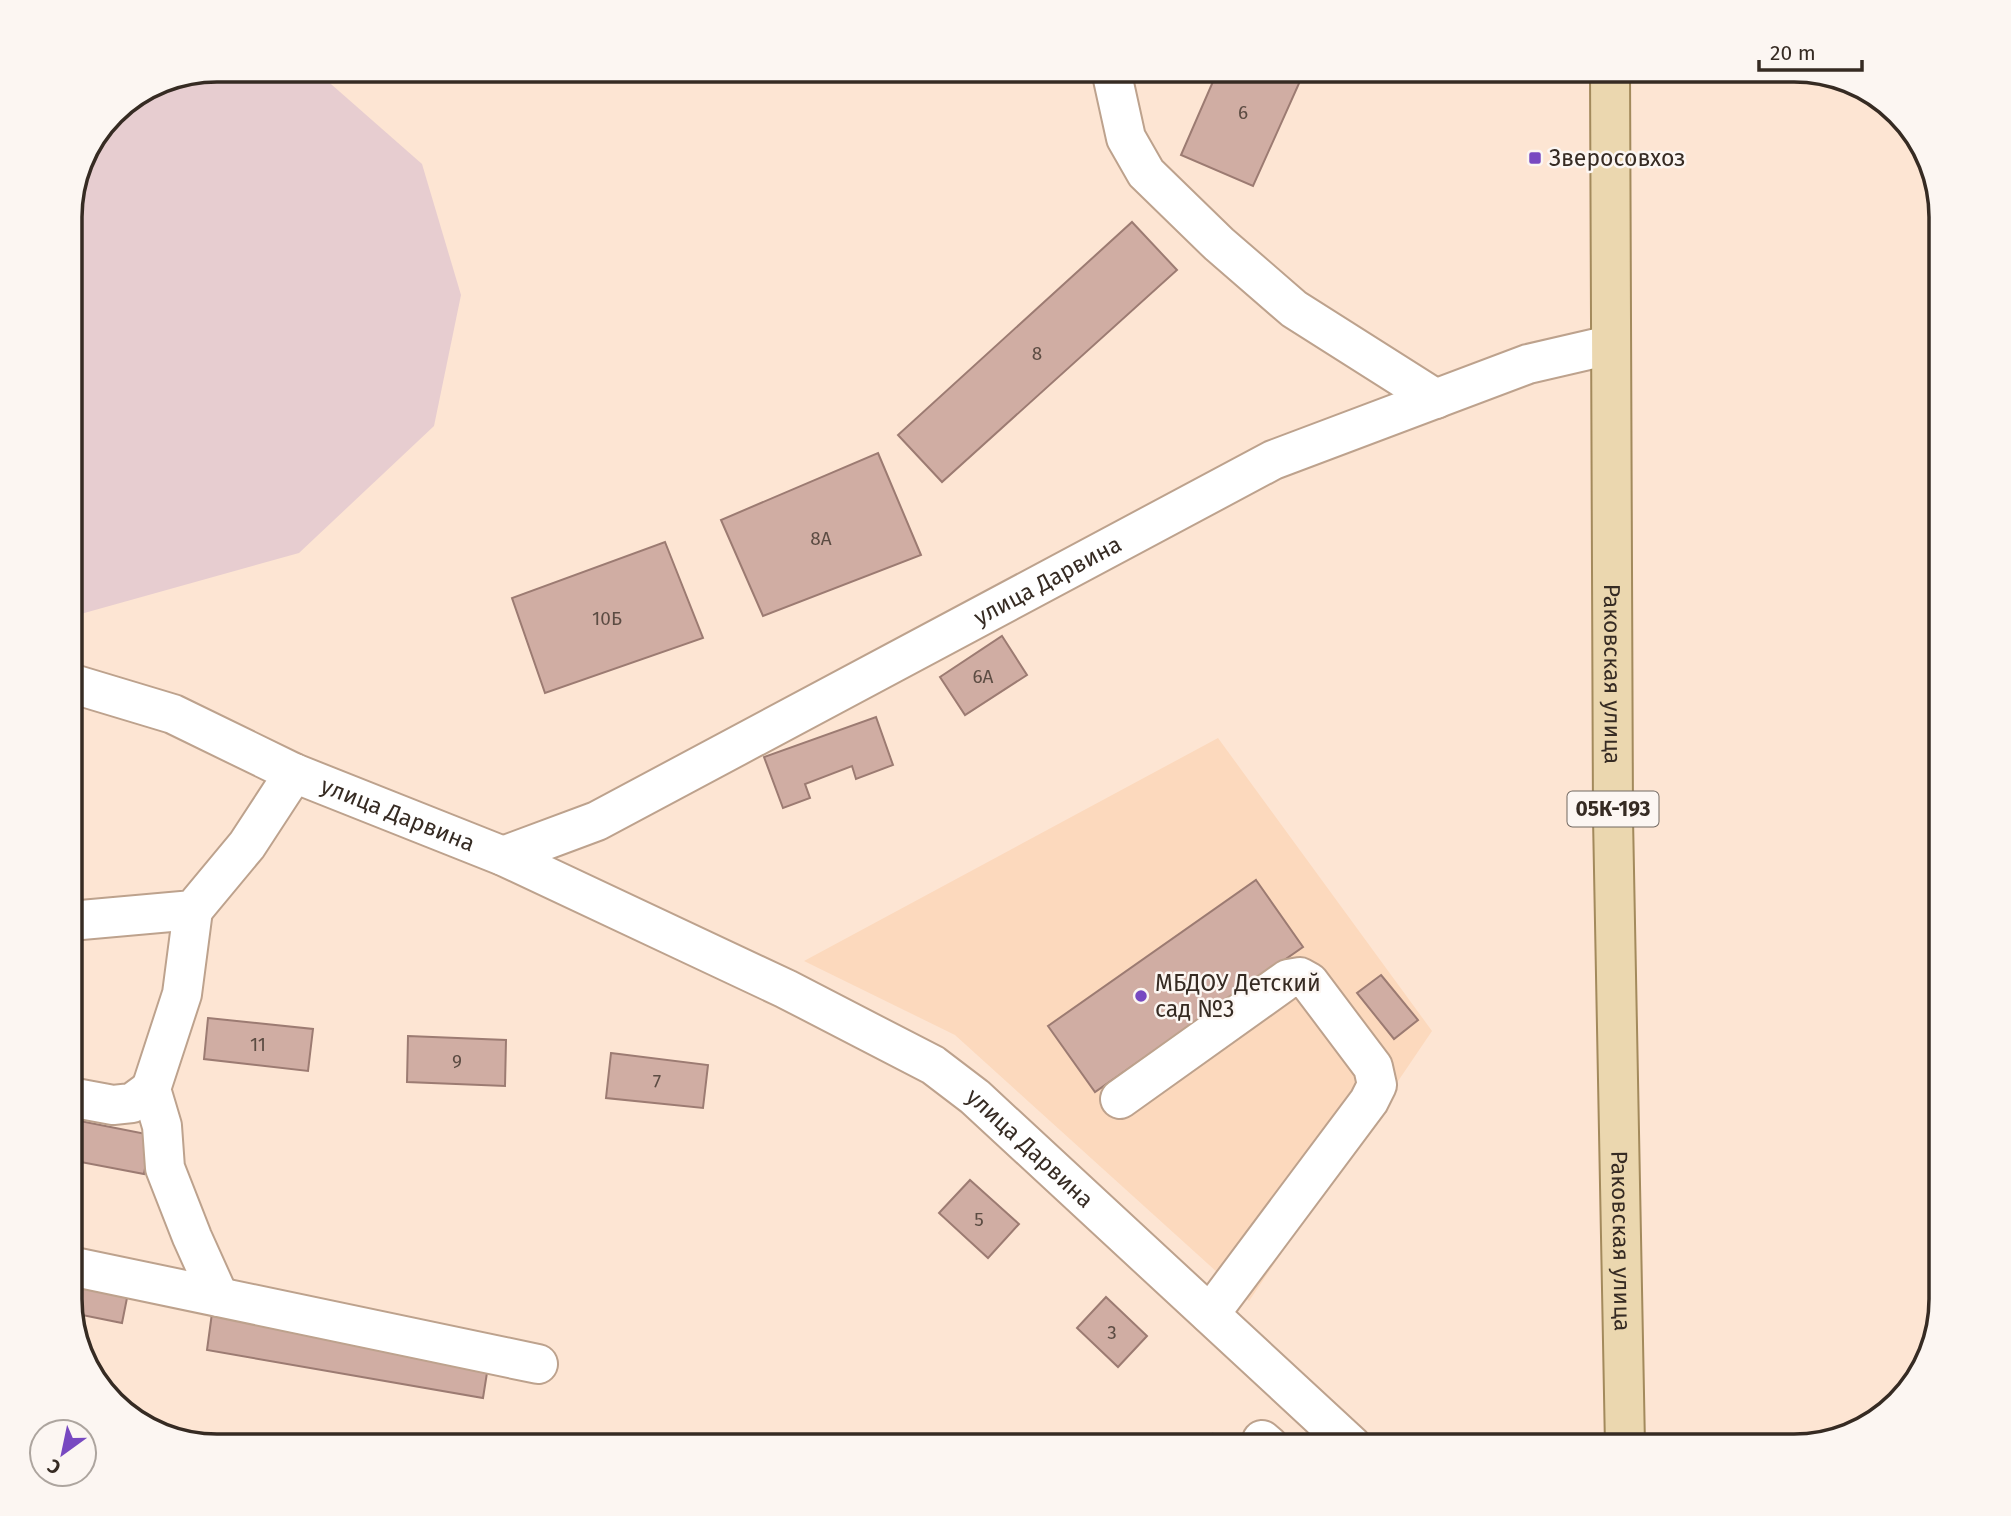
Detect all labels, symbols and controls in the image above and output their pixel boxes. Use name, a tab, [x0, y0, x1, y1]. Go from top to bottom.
scale bar	[1759, 28, 1862, 72]
text: 20 m	[1770, 40, 1816, 66]
house number: 6	[1238, 101, 1248, 124]
place label: Зверосовхоз	[1549, 144, 1685, 172]
marker: Зверосовхоз	[1527, 150, 1543, 166]
house number: 8	[1032, 342, 1042, 365]
house number: 8А	[810, 527, 832, 550]
street label: улица Дарвина	[969, 530, 1126, 631]
street label: Раковская улица	[1598, 584, 1627, 764]
house number: 10Б	[592, 607, 622, 630]
house number: 6А	[972, 665, 994, 688]
street label: улица Дарвина	[317, 771, 479, 857]
road number: 05К-193	[1568, 792, 1658, 826]
place label: МБДОУ Детский сад №3	[1155, 969, 1321, 1023]
marker: МБДОУ Детский сад №3	[1133, 988, 1149, 1004]
house number: 11	[250, 1033, 266, 1056]
house number: 9	[452, 1050, 462, 1073]
house number: 7	[653, 1070, 661, 1093]
street label: улица Дарвина	[961, 1082, 1099, 1214]
street label: Раковская улица	[1605, 1150, 1637, 1332]
house number: 5	[974, 1208, 984, 1231]
house number: 3	[1107, 1321, 1117, 1344]
north arrow	[28, 1418, 98, 1488]
text: С	[43, 1454, 65, 1479]

